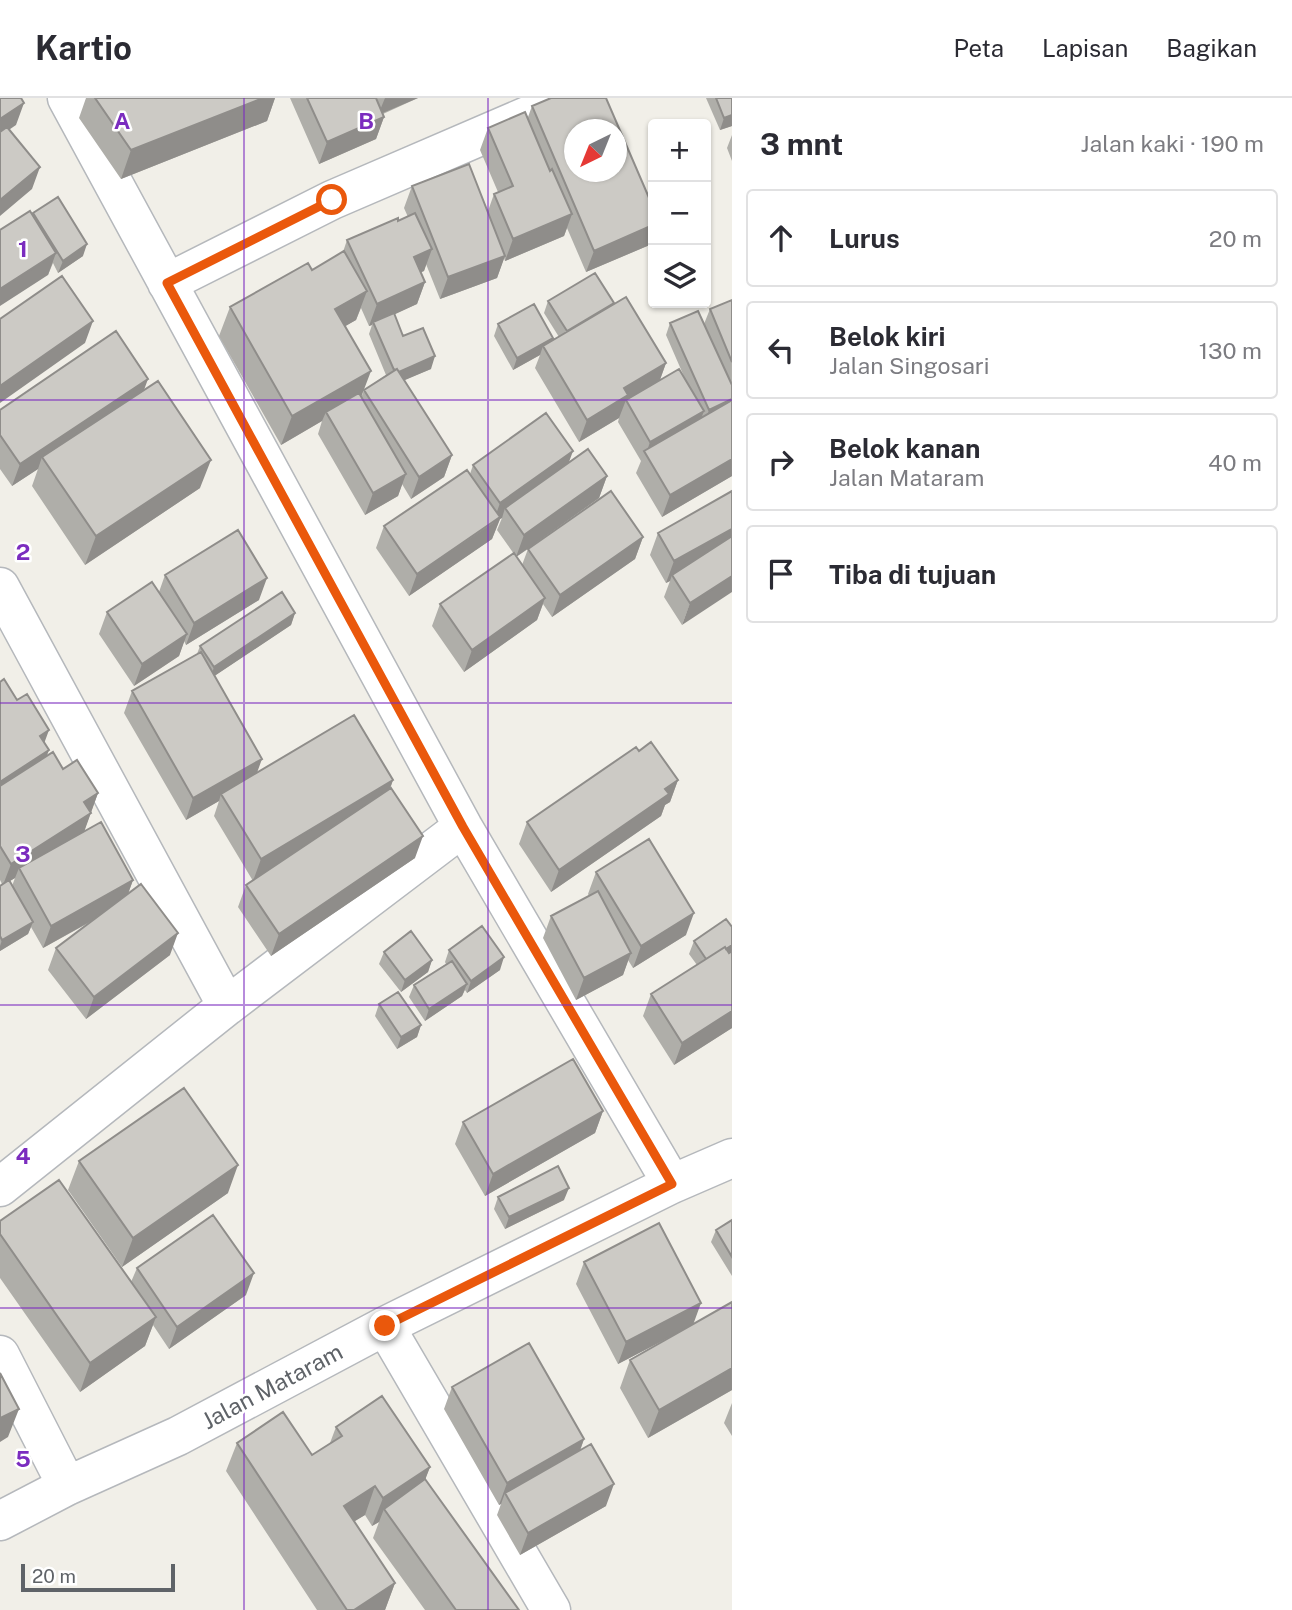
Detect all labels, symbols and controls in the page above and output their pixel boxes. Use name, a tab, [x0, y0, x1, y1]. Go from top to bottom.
text: Kartio	[35, 29, 132, 67]
text: Peta	[953, 34, 1004, 62]
text: Lapisan	[1042, 34, 1128, 62]
text: Bagikan	[1166, 34, 1257, 62]
text: A	[114, 107, 131, 134]
text: B	[358, 107, 374, 134]
north arrow	[564, 119, 627, 182]
map controls	[648, 119, 711, 308]
button: +	[648, 119, 711, 182]
text: 3 mnt	[760, 126, 843, 162]
text: Jalan kaki · 190 m	[1081, 130, 1264, 157]
button: −	[648, 182, 711, 245]
route start	[316, 184, 347, 215]
icon: ahead	[762, 219, 800, 257]
text: Lurus	[829, 223, 900, 254]
text: 20 m	[1209, 225, 1262, 252]
text: 1	[18, 235, 28, 262]
button: layers	[648, 245, 711, 308]
text: Belok kiri	[829, 321, 945, 352]
icon: left	[762, 331, 800, 369]
text: 130 m	[1199, 337, 1262, 364]
text: Jalan Singosari	[829, 352, 990, 379]
text: Belok kanan	[829, 433, 980, 464]
icon: right	[762, 443, 800, 481]
text: 40 m	[1208, 449, 1262, 476]
text: Jalan Mataram	[829, 464, 984, 491]
text: 2	[16, 538, 30, 565]
icon: arrive	[762, 555, 800, 593]
text: Tiba di tujuan	[829, 559, 996, 590]
text: 3	[15, 840, 31, 867]
text: 4	[15, 1142, 31, 1169]
route end	[369, 1310, 400, 1341]
street label: Jalan Mataram	[197, 1338, 347, 1434]
text: 5	[15, 1445, 31, 1472]
scale bar	[21, 1561, 175, 1593]
text: 20 m	[32, 1565, 76, 1587]

